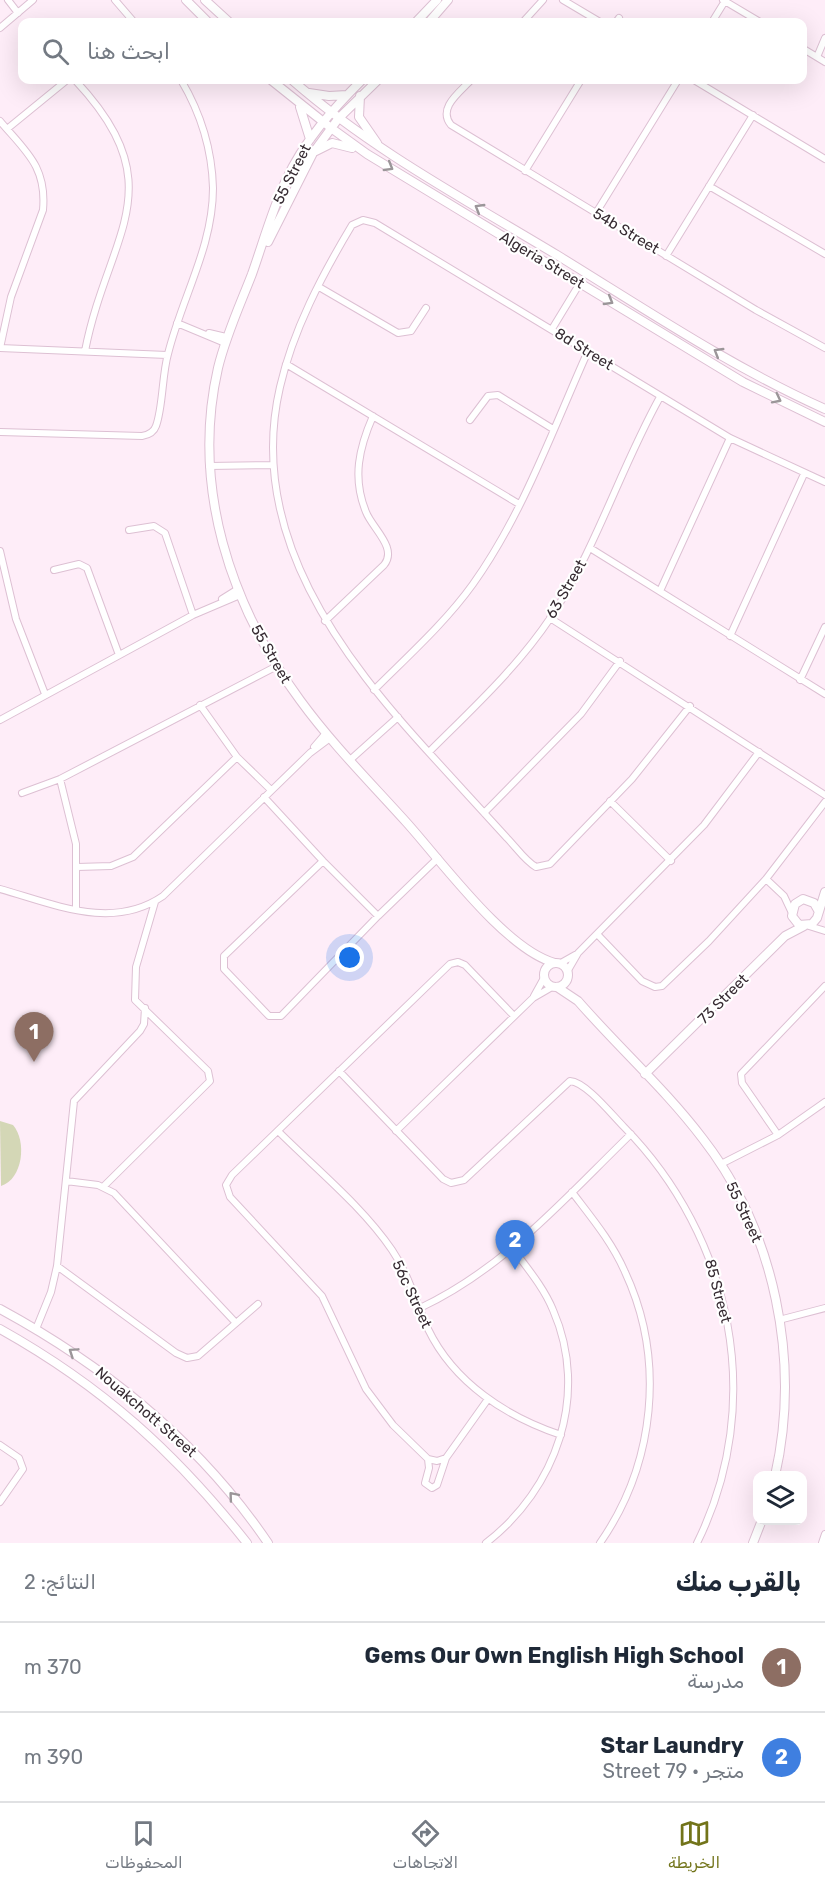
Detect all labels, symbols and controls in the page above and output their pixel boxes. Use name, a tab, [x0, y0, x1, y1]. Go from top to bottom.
search box	[18, 18, 807, 84]
icon: search	[39, 35, 72, 68]
text: ابحث هنا	[87, 38, 170, 65]
street label: 55 Street	[269, 141, 315, 207]
one-way arrow	[383, 159, 393, 171]
one-way arrow	[475, 204, 485, 215]
street label: 54b Street	[590, 204, 663, 258]
street label: Algeria Street	[496, 228, 588, 292]
one-way arrow	[603, 293, 613, 305]
street label: 8d Street	[551, 324, 617, 374]
one-way arrow	[714, 348, 724, 360]
one-way arrow	[771, 392, 782, 404]
street label: 63 Street	[542, 556, 590, 622]
street label: 55 Street	[247, 621, 295, 687]
your location	[335, 943, 364, 972]
street label: 73 Street	[694, 970, 752, 1028]
pin: 1	[15, 1012, 54, 1062]
street label: 55 Street	[722, 1179, 766, 1245]
pin: 2	[496, 1220, 534, 1270]
street label: 56c Street	[388, 1257, 436, 1331]
street label: 85 Street	[701, 1257, 735, 1325]
one-way arrow	[69, 1348, 80, 1359]
street label: Nouakchott Street	[92, 1363, 200, 1461]
map controls	[753, 1471, 807, 1525]
button: layers	[753, 1471, 807, 1525]
one-way arrow	[229, 1492, 240, 1503]
text: بالقرب منك	[676, 1567, 801, 1598]
text: النتائج: 2	[24, 1570, 96, 1594]
text: Gems Our Own English High School	[365, 1642, 744, 1669]
text: 370 m	[24, 1655, 82, 1679]
text: 1	[777, 1655, 786, 1679]
text: مدرسة	[687, 1669, 744, 1693]
text: Star Laundry	[601, 1732, 744, 1759]
text: 390 m	[24, 1745, 83, 1769]
text: 2	[775, 1745, 788, 1769]
text: متجر · 79 Street	[602, 1759, 744, 1783]
tab: المحفوظات	[105, 1817, 183, 1872]
tab: الاتجاهات	[393, 1817, 458, 1872]
tab: الخريطة	[668, 1817, 720, 1872]

